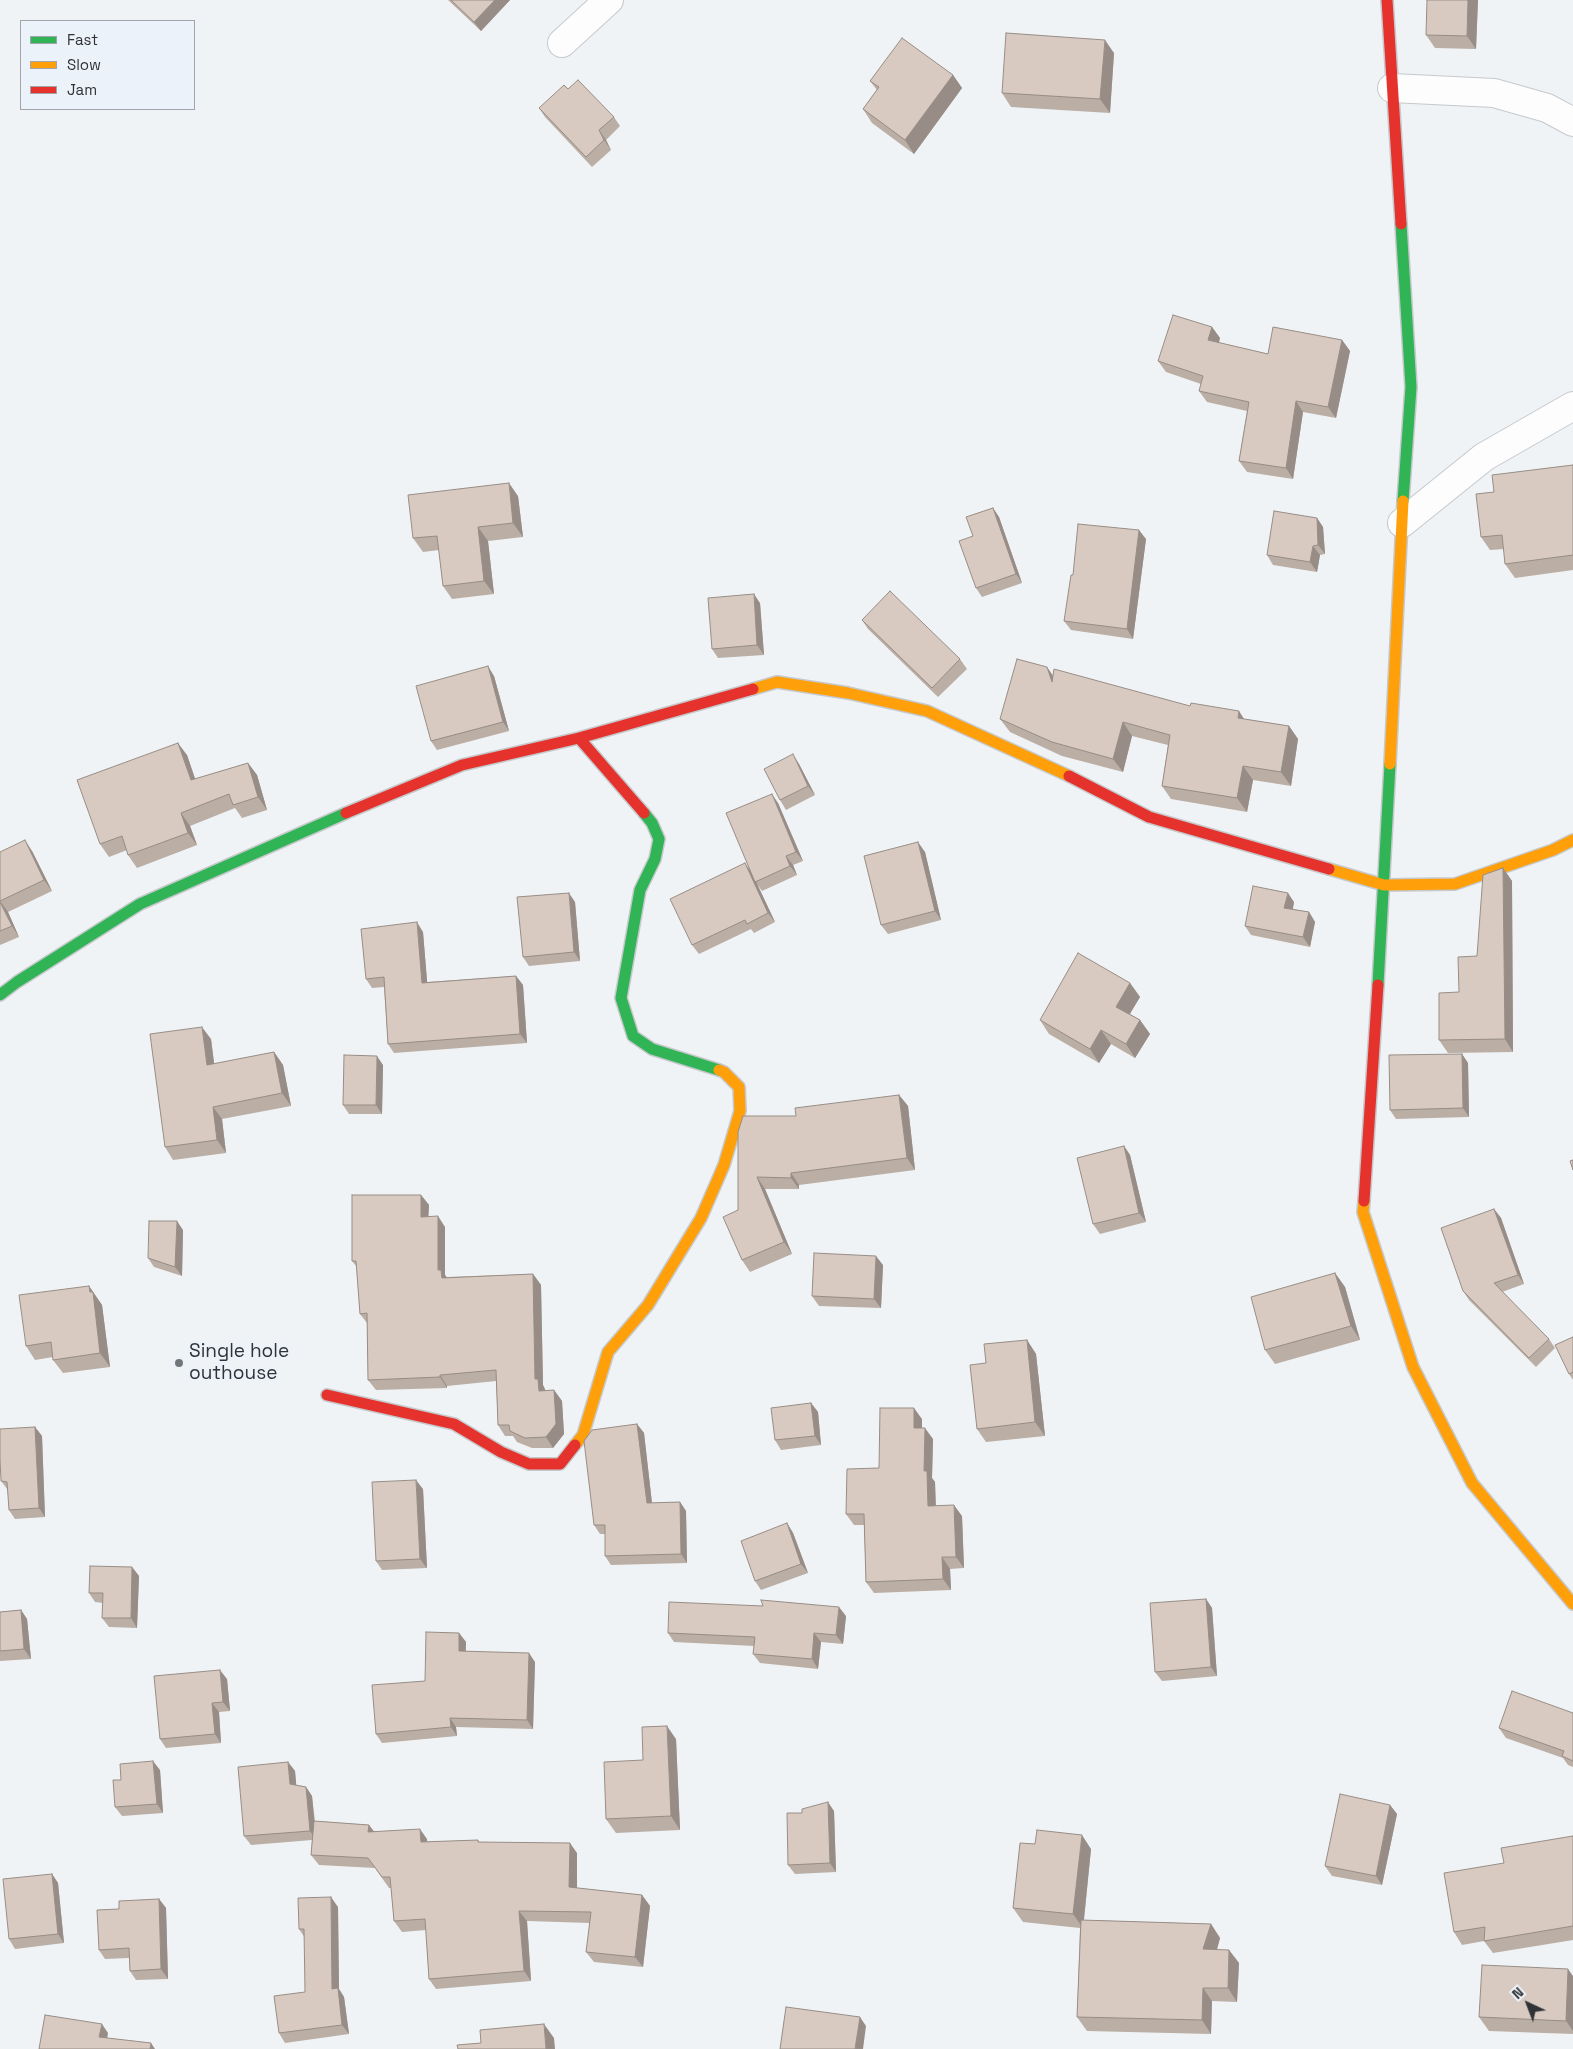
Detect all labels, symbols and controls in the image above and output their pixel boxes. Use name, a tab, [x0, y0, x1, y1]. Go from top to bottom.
legend	[20, 20, 195, 110]
text: Fast	[67, 30, 98, 49]
text: Slow	[67, 55, 101, 74]
text: Jam	[67, 80, 97, 99]
place label: Single hole outhouse	[189, 1341, 289, 1385]
marker: Single hole outhouse	[173, 1357, 185, 1369]
north arrow	[1503, 1979, 1553, 2029]
text: N	[1508, 1983, 1527, 2003]

